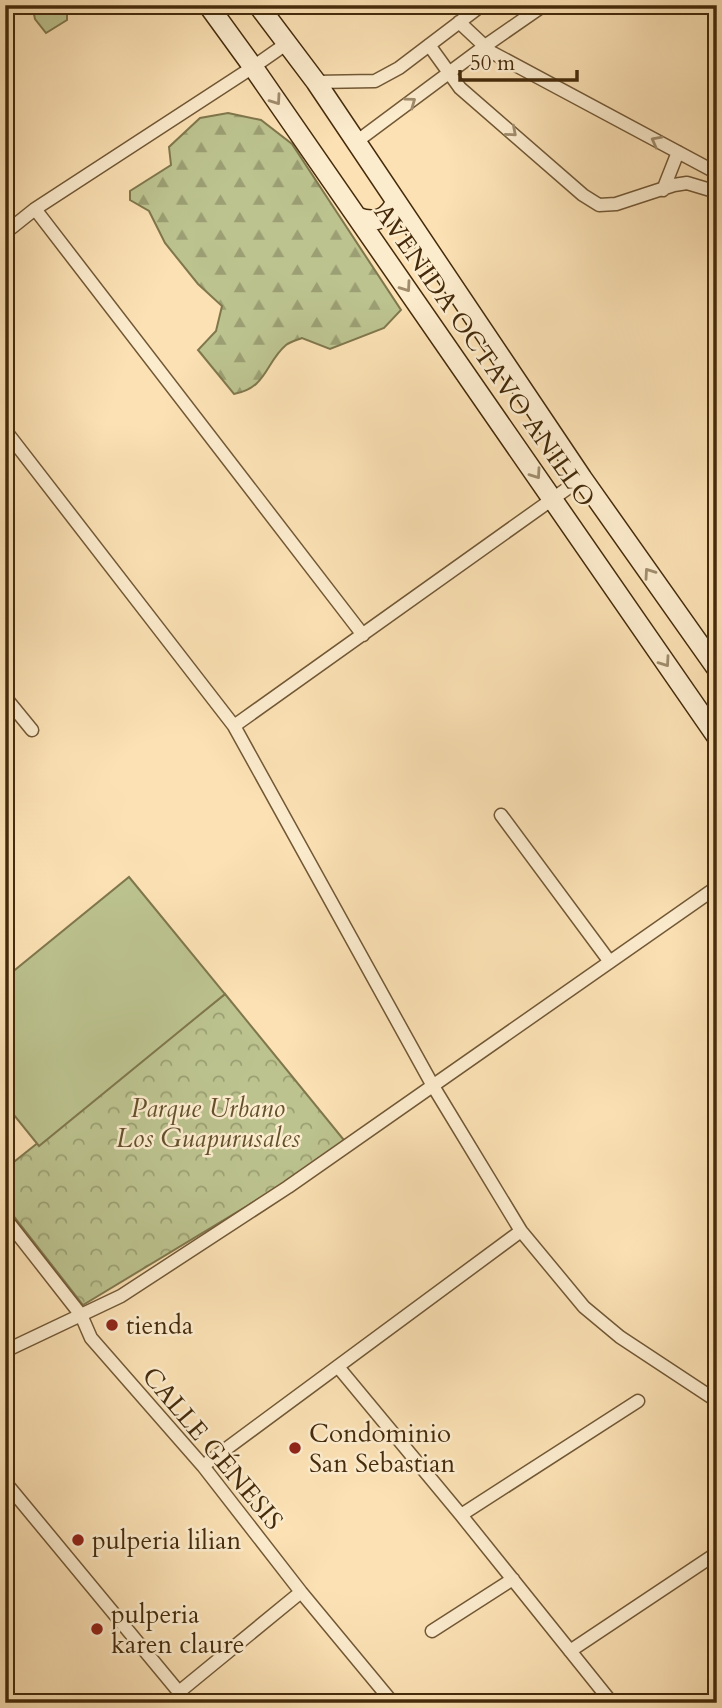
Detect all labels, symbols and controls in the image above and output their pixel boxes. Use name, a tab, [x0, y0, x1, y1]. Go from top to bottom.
scale bar	[460, 38, 577, 82]
text: 50 m	[470, 49, 515, 78]
one-way arrow	[268, 93, 281, 106]
one-way arrow	[403, 97, 416, 110]
one-way arrow	[503, 124, 516, 136]
one-way arrow	[651, 136, 664, 149]
street label: AVENIDA OCTAVO ANILLO	[366, 196, 603, 514]
one-way arrow	[398, 280, 411, 293]
one-way arrow	[527, 467, 540, 480]
one-way arrow	[645, 568, 657, 581]
one-way arrow	[657, 654, 669, 667]
park label: Parque Urbano Los Guapurusales	[116, 1091, 300, 1156]
place label: tienda	[126, 1308, 193, 1343]
marker: tienda	[104, 1317, 120, 1333]
street label: CALLE GÉNESIS	[134, 1359, 291, 1537]
place label: Condominio San Sebastian	[309, 1416, 455, 1481]
marker: Condominio San Sebastian	[287, 1440, 303, 1456]
place label: pulperia lilian	[92, 1523, 241, 1558]
marker: pulperia lilian	[70, 1532, 86, 1548]
place label: pulperia karen claure	[111, 1597, 244, 1662]
marker: pulperia karen claure	[89, 1621, 105, 1637]

